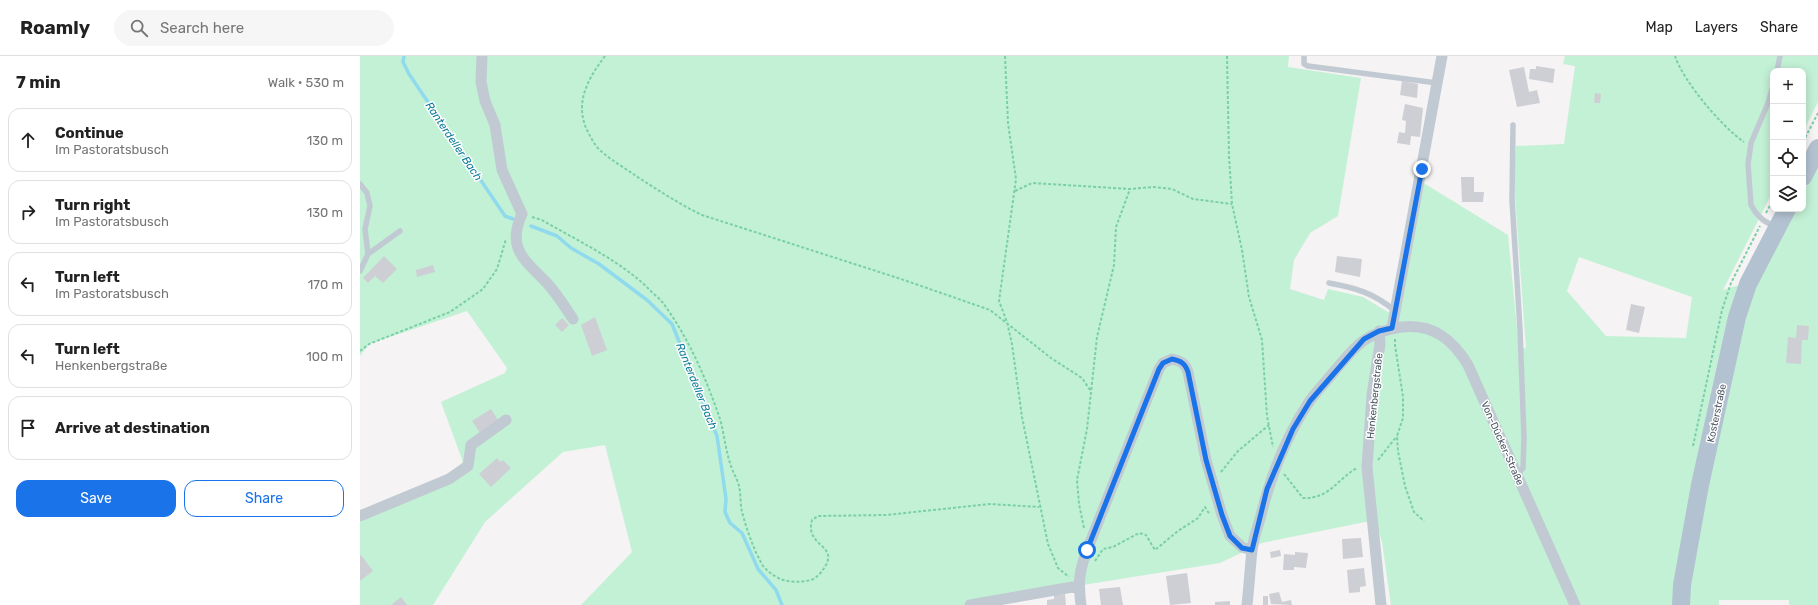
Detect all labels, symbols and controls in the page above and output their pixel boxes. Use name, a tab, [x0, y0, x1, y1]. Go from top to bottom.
search box	[114, 10, 394, 46]
text: Roamly	[20, 16, 90, 39]
icon: search	[128, 17, 150, 39]
text: Search here	[160, 19, 244, 37]
text: Map	[1646, 19, 1673, 36]
text: Layers	[1695, 19, 1738, 36]
text: Share	[1760, 19, 1798, 36]
map controls	[1770, 68, 1806, 212]
button: +	[1770, 68, 1806, 104]
text: 7 min	[16, 72, 61, 92]
text: Walk · 530 m	[268, 75, 344, 90]
water label: Ranterdeller Bach	[422, 99, 485, 183]
button: −	[1770, 104, 1806, 140]
text: Continue	[55, 124, 124, 142]
icon: ahead	[17, 129, 39, 151]
text: 130 m	[307, 133, 343, 148]
button: locate	[1770, 140, 1806, 176]
text: Im Pastoratsbusch	[55, 142, 169, 157]
route end	[1413, 160, 1431, 178]
button: layers	[1770, 176, 1806, 212]
text: Turn right	[55, 196, 130, 214]
icon: right	[17, 201, 39, 223]
text: 130 m	[307, 205, 343, 220]
text: Im Pastoratsbusch	[55, 214, 169, 229]
text: Turn left	[55, 268, 120, 286]
icon: left	[17, 273, 39, 295]
text: 170 m	[308, 277, 343, 292]
text: Im Pastoratsbusch	[55, 286, 169, 301]
text: Turn left	[55, 340, 120, 358]
water label: Ranterdeller Bach	[673, 341, 720, 432]
icon: left	[17, 345, 39, 367]
text: 100 m	[306, 349, 343, 364]
street label: Henkenbergstraße	[1365, 352, 1386, 440]
text: Henkenbergstraße	[55, 358, 167, 373]
street label: Kosterstraße	[1705, 382, 1729, 444]
street label: Von-Dücker-Straße	[1478, 400, 1526, 488]
icon: arrive	[17, 417, 39, 439]
text: Arrive at destination	[55, 419, 210, 437]
button: Save	[16, 480, 176, 517]
button: Share	[184, 480, 344, 517]
route start	[1078, 541, 1096, 559]

